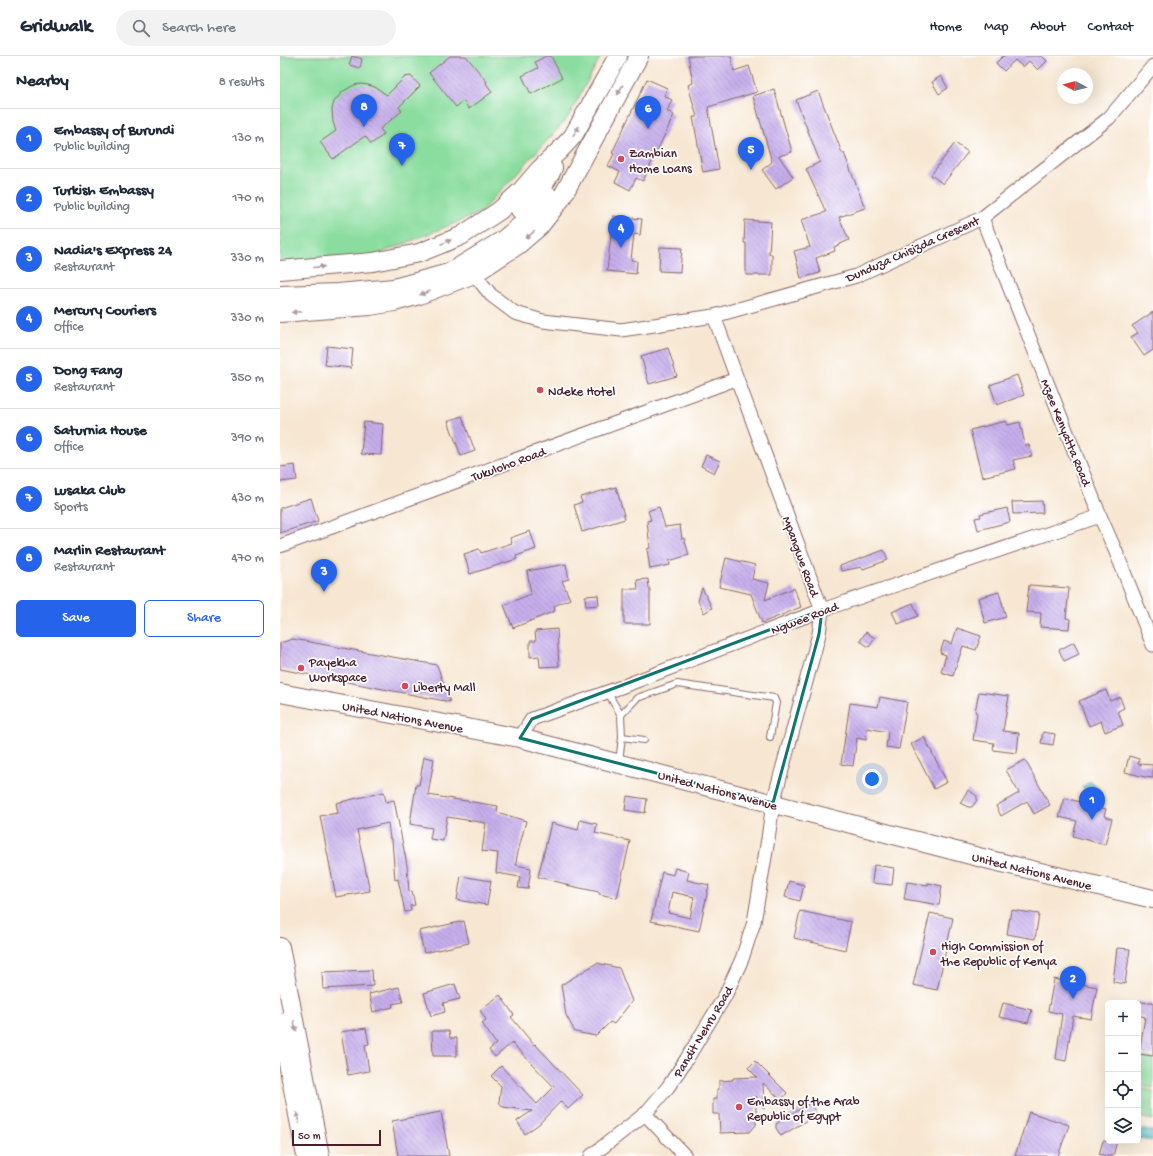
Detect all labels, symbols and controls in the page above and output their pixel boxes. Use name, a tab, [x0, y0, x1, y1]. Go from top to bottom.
search box	[116, 10, 396, 46]
text: Gridwalk	[20, 16, 92, 39]
icon: search	[130, 17, 152, 39]
text: Search here	[162, 19, 236, 37]
text: Home	[930, 19, 962, 36]
text: Map	[984, 19, 1008, 36]
text: About	[1030, 19, 1066, 36]
text: Contact	[1088, 19, 1133, 36]
north arrow	[1057, 68, 1093, 104]
text: Nearby	[16, 72, 69, 92]
text: 8 results	[219, 75, 264, 90]
one-way arrow	[616, 84, 623, 96]
pin: 8	[351, 94, 377, 127]
pin: 6	[635, 96, 661, 129]
text: Embassy of Burundi	[54, 122, 174, 140]
one-way arrow	[572, 125, 579, 137]
text: 1	[26, 131, 32, 146]
text: 130 m	[232, 131, 264, 146]
pin: 7	[389, 133, 415, 166]
pin: 5	[738, 137, 764, 170]
text: Public building	[54, 140, 130, 155]
place label: Zambian Home Loans	[629, 147, 693, 177]
marker: Zambian Home Loans	[616, 154, 626, 164]
text: Turkish Embassy	[54, 182, 154, 200]
text: 2	[26, 191, 32, 206]
text: 170 m	[232, 191, 264, 206]
text: Public building	[54, 200, 130, 215]
street label: Dunduza Chisizda Crescent	[843, 213, 984, 287]
pin: 4	[608, 215, 634, 248]
one-way arrow	[524, 231, 535, 240]
one-way arrow	[440, 239, 452, 245]
text: Nadia's Express 24	[54, 242, 172, 260]
text: 3	[26, 251, 32, 266]
text: 330 m	[231, 251, 264, 266]
text: Restaurant	[54, 260, 114, 275]
one-way arrow	[313, 263, 325, 270]
one-way arrow	[418, 290, 430, 296]
text: Mercury Couriers	[54, 302, 156, 320]
one-way arrow	[291, 308, 303, 315]
text: 4	[26, 311, 32, 326]
text: 330 m	[231, 311, 264, 326]
text: Office	[54, 320, 84, 335]
text: Dong Fang	[54, 362, 122, 380]
text: 5	[26, 371, 32, 386]
text: 350 m	[231, 371, 264, 386]
street label: Mzee Kenyatta Road	[1036, 377, 1094, 490]
text: Restaurant	[54, 380, 114, 395]
marker: Ndeke Hotel	[535, 385, 545, 395]
place label: Ndeke Hotel	[548, 385, 616, 400]
text: Saturnia House	[54, 422, 147, 440]
text: 6	[26, 431, 32, 446]
text: 390 m	[231, 431, 264, 446]
text: Office	[54, 440, 84, 455]
street label: Tukuloho Road	[469, 445, 549, 486]
text: Lusaka Club	[54, 482, 125, 500]
text: 7	[26, 491, 32, 506]
text: 430 m	[231, 491, 264, 506]
text: Sports	[54, 500, 88, 515]
street label: Mpangwe Road	[778, 515, 822, 600]
text: Marlin Restaurant	[54, 542, 165, 560]
text: 8	[25, 551, 33, 566]
text: 470 m	[231, 551, 264, 566]
pin: 3	[311, 559, 337, 592]
text: Restaurant	[54, 560, 114, 575]
street label: Ngwee Road	[769, 599, 842, 639]
button: Save	[16, 600, 136, 637]
button: Share	[144, 600, 264, 637]
place label: Payekha Workspace	[308, 656, 367, 686]
marker: Payekha Workspace	[296, 663, 306, 673]
marker: Liberty Mall	[400, 681, 410, 691]
place label: Liberty Mall	[413, 681, 476, 696]
street label: United Nations Avenue	[341, 699, 465, 738]
street label: United Nations Avenue	[656, 768, 779, 815]
your location	[862, 769, 882, 789]
pin: 1	[1079, 787, 1105, 820]
street label: United Nations Avenue	[970, 850, 1093, 895]
place label: High Commission of the Republic of Kenya	[940, 940, 1057, 970]
marker: High Commission of the Republic of Kenya	[928, 947, 938, 957]
pin: 2	[1060, 966, 1086, 999]
street label: Pandit Nehru Road	[670, 983, 738, 1081]
map controls	[1105, 1000, 1141, 1144]
button: +	[1105, 1000, 1141, 1036]
one-way arrow	[292, 1020, 298, 1032]
button: −	[1105, 1036, 1141, 1072]
button: locate	[1105, 1072, 1141, 1108]
place label: Embassy of the Arab Republic of Egypt	[747, 1095, 860, 1125]
marker: Embassy of the Arab Republic of Egypt	[734, 1102, 744, 1112]
button: layers	[1105, 1108, 1141, 1144]
one-way arrow	[295, 1112, 301, 1124]
scale bar	[292, 1128, 381, 1147]
text: 50 m	[298, 1131, 320, 1143]

